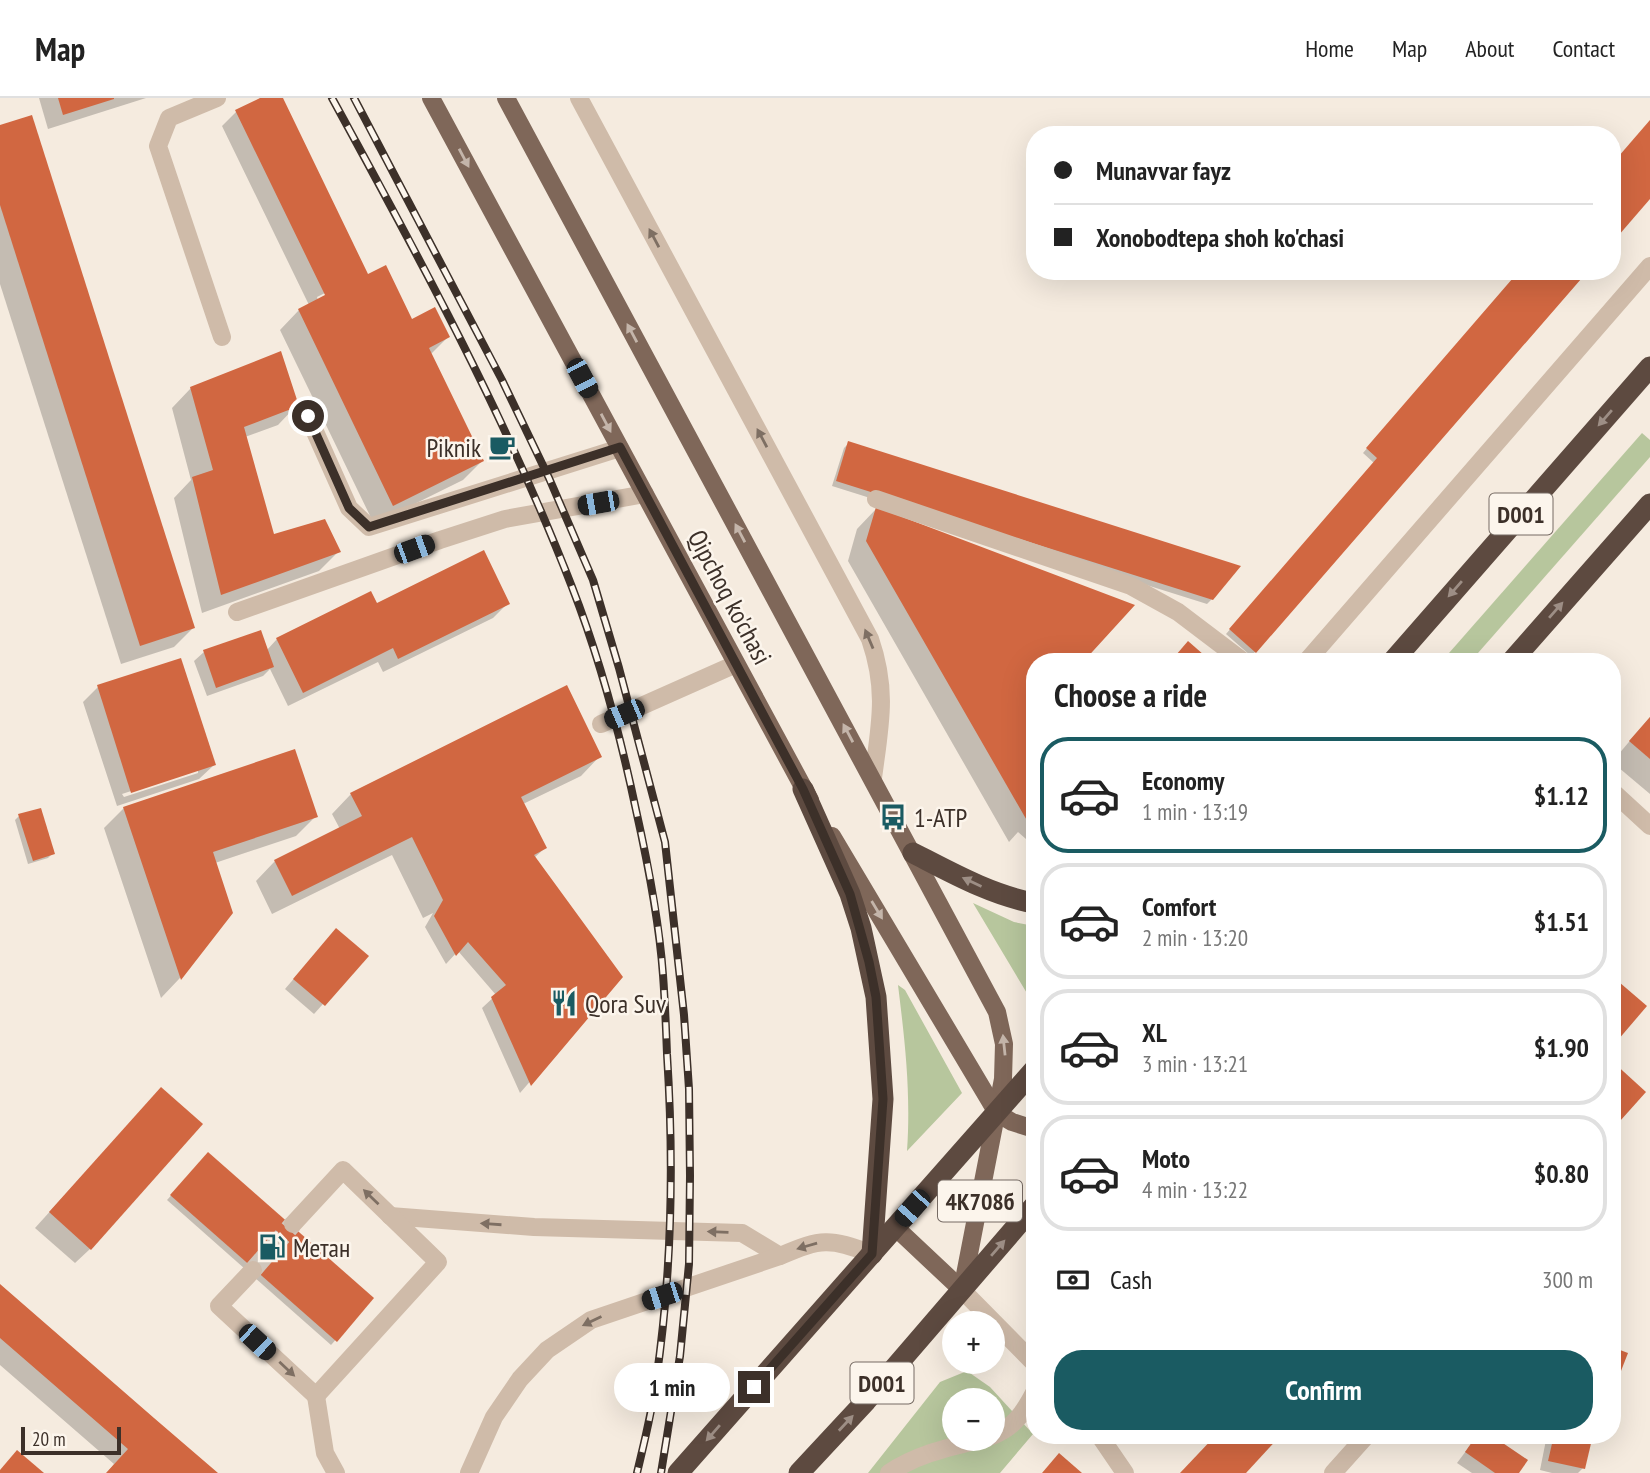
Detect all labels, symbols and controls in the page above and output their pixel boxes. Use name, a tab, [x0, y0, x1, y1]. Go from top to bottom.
text: Map	[35, 27, 85, 70]
text: Home	[1305, 33, 1354, 64]
text: Map	[1392, 33, 1427, 64]
text: About	[1465, 33, 1514, 64]
text: Contact	[1552, 33, 1615, 64]
one-way arrow	[458, 148, 470, 168]
text: Munavvar fayz	[1096, 154, 1231, 187]
text: Xonobodtepa shoh ko'chasi	[1096, 221, 1344, 254]
one-way arrow	[648, 228, 660, 248]
one-way arrow	[626, 323, 638, 342]
car	[563, 355, 602, 401]
route start	[292, 400, 324, 432]
one-way arrow	[1597, 409, 1613, 427]
one-way arrow	[601, 413, 612, 433]
one-way arrow	[756, 428, 768, 448]
place label: Piknik	[426, 431, 481, 464]
cafe icon: Piknik	[487, 432, 517, 462]
car	[576, 489, 621, 517]
road number: D001	[1490, 494, 1552, 534]
one-way arrow	[735, 522, 747, 542]
street label: Qipchoq ko'chasi	[681, 524, 779, 670]
car	[391, 532, 438, 566]
one-way arrow	[1447, 580, 1463, 598]
one-way arrow	[1548, 601, 1564, 619]
one-way arrow	[863, 629, 875, 649]
text: Choose a ride	[1054, 674, 1207, 716]
car	[601, 696, 648, 732]
one-way arrow	[843, 723, 854, 743]
icon: car	[1058, 764, 1121, 827]
text: Economy	[1142, 764, 1224, 797]
text: $1.12	[1534, 779, 1589, 812]
text: 1 min · 13:19	[1142, 797, 1248, 826]
place label: 1-ATP	[914, 801, 967, 834]
bus stop icon: 1-ATP	[878, 802, 908, 832]
one-way arrow	[962, 876, 982, 888]
icon: car	[1058, 890, 1121, 953]
text: Comfort	[1142, 890, 1216, 923]
one-way arrow	[871, 900, 884, 919]
text: $1.51	[1534, 905, 1589, 938]
text: 2 min · 13:20	[1142, 923, 1248, 952]
place label: Qora Suv	[585, 987, 666, 1020]
restaurant icon: Qora Suv	[549, 988, 579, 1018]
icon: car	[1058, 1016, 1121, 1079]
text: XL	[1142, 1016, 1167, 1049]
text: $1.90	[1534, 1031, 1589, 1064]
one-way arrow	[998, 1034, 1009, 1056]
text: 3 min · 13:21	[1142, 1049, 1248, 1078]
icon: car	[1058, 1142, 1121, 1205]
text: Moto	[1142, 1142, 1190, 1175]
text: $0.80	[1534, 1157, 1589, 1190]
text: 4 min · 13:22	[1142, 1175, 1248, 1204]
road number: 4К708б	[938, 1181, 1022, 1222]
car	[891, 1185, 934, 1231]
one-way arrow	[363, 1190, 380, 1206]
one-way arrow	[480, 1218, 502, 1229]
one-way arrow	[707, 1227, 729, 1238]
place label: Метан	[293, 1231, 350, 1264]
fuel station icon: Метан	[257, 1232, 287, 1262]
one-way arrow	[990, 1239, 1006, 1257]
one-way arrow	[796, 1242, 817, 1252]
icon: cash	[1054, 1261, 1092, 1299]
text: Cash	[1110, 1263, 1152, 1296]
text: 300 m	[1542, 1265, 1593, 1294]
car	[639, 1280, 686, 1312]
map controls	[942, 1311, 1005, 1451]
button: +	[942, 1311, 1005, 1374]
one-way arrow	[582, 1315, 602, 1327]
car	[235, 1320, 280, 1364]
button: Confirm	[1054, 1350, 1593, 1430]
one-way arrow	[278, 1361, 296, 1377]
callout: 1 min	[614, 1362, 730, 1412]
road number: D001	[850, 1363, 914, 1404]
route end	[738, 1371, 770, 1403]
text: 1 min	[649, 1373, 695, 1402]
button: −	[942, 1388, 1005, 1451]
one-way arrow	[837, 1415, 853, 1432]
scale bar	[21, 1424, 121, 1456]
one-way arrow	[705, 1424, 721, 1442]
text: 20 m	[32, 1427, 66, 1451]

